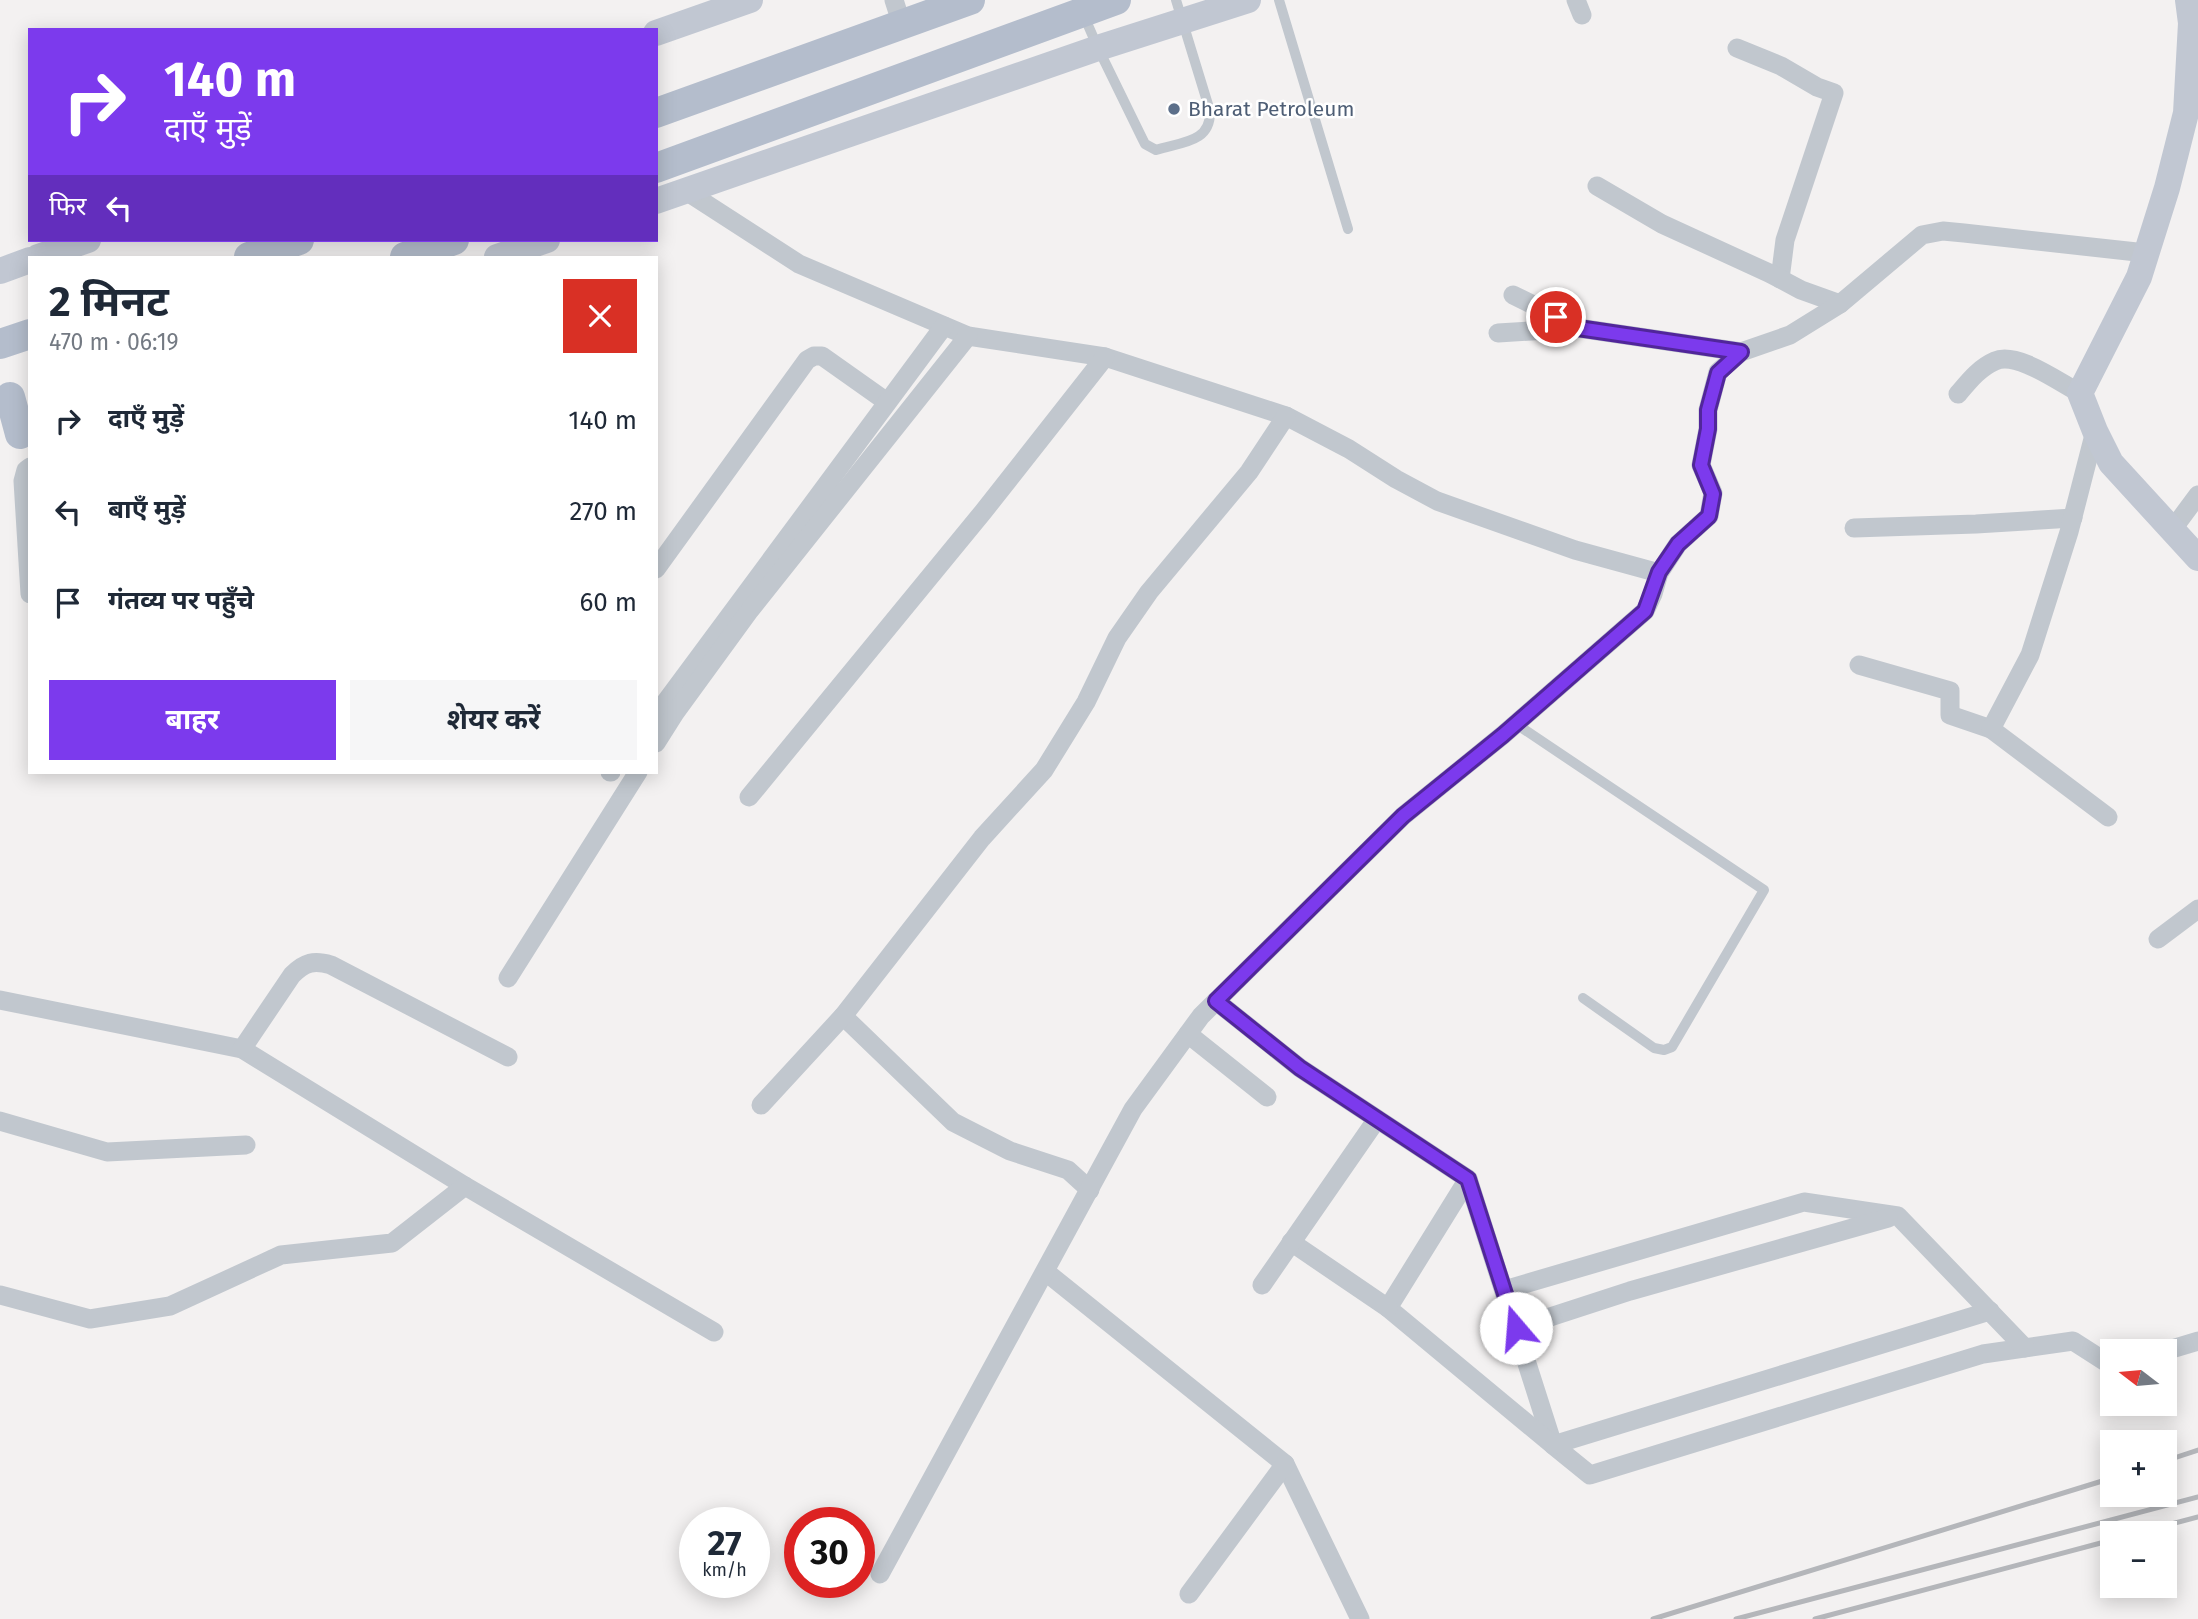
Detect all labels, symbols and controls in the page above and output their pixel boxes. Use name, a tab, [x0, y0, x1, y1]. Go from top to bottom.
text: 140 m	[164, 50, 296, 109]
icon: right	[49, 56, 140, 147]
place label: Bharat Petroleum	[1188, 96, 1355, 122]
marker: Bharat Petroleum	[1166, 101, 1182, 117]
text: दाएँ मुड़ें	[164, 110, 252, 148]
icon: left	[100, 189, 138, 227]
text: फिर	[49, 191, 86, 222]
text: 2 मिनट	[49, 277, 169, 327]
button: close	[563, 279, 637, 353]
pin	[1526, 287, 1586, 347]
icon: arrive	[1537, 298, 1575, 336]
text: 470 m · 06:19	[49, 328, 179, 356]
icon: right	[49, 402, 87, 440]
text: दाएँ मुड़ें	[108, 403, 184, 434]
text: 140 m	[568, 405, 637, 436]
icon: left	[49, 493, 87, 531]
text: बाएँ मुड़ें	[108, 494, 185, 525]
text: 270 m	[569, 496, 637, 527]
icon: arrive	[49, 584, 87, 622]
text: गंतव्य पर पहुँचे	[108, 585, 254, 616]
text: 60 m	[579, 587, 637, 618]
button: बाहर	[49, 680, 336, 760]
button: शेयर करें	[350, 680, 637, 760]
position arrow	[1479, 1291, 1553, 1365]
north arrow	[2100, 1339, 2177, 1416]
map controls	[2100, 1339, 2177, 1598]
button: +	[2100, 1430, 2177, 1507]
speed limit sign: 30	[784, 1507, 875, 1598]
button: −	[2100, 1521, 2177, 1598]
text: 27	[707, 1522, 742, 1564]
text: km/h	[702, 1559, 747, 1581]

